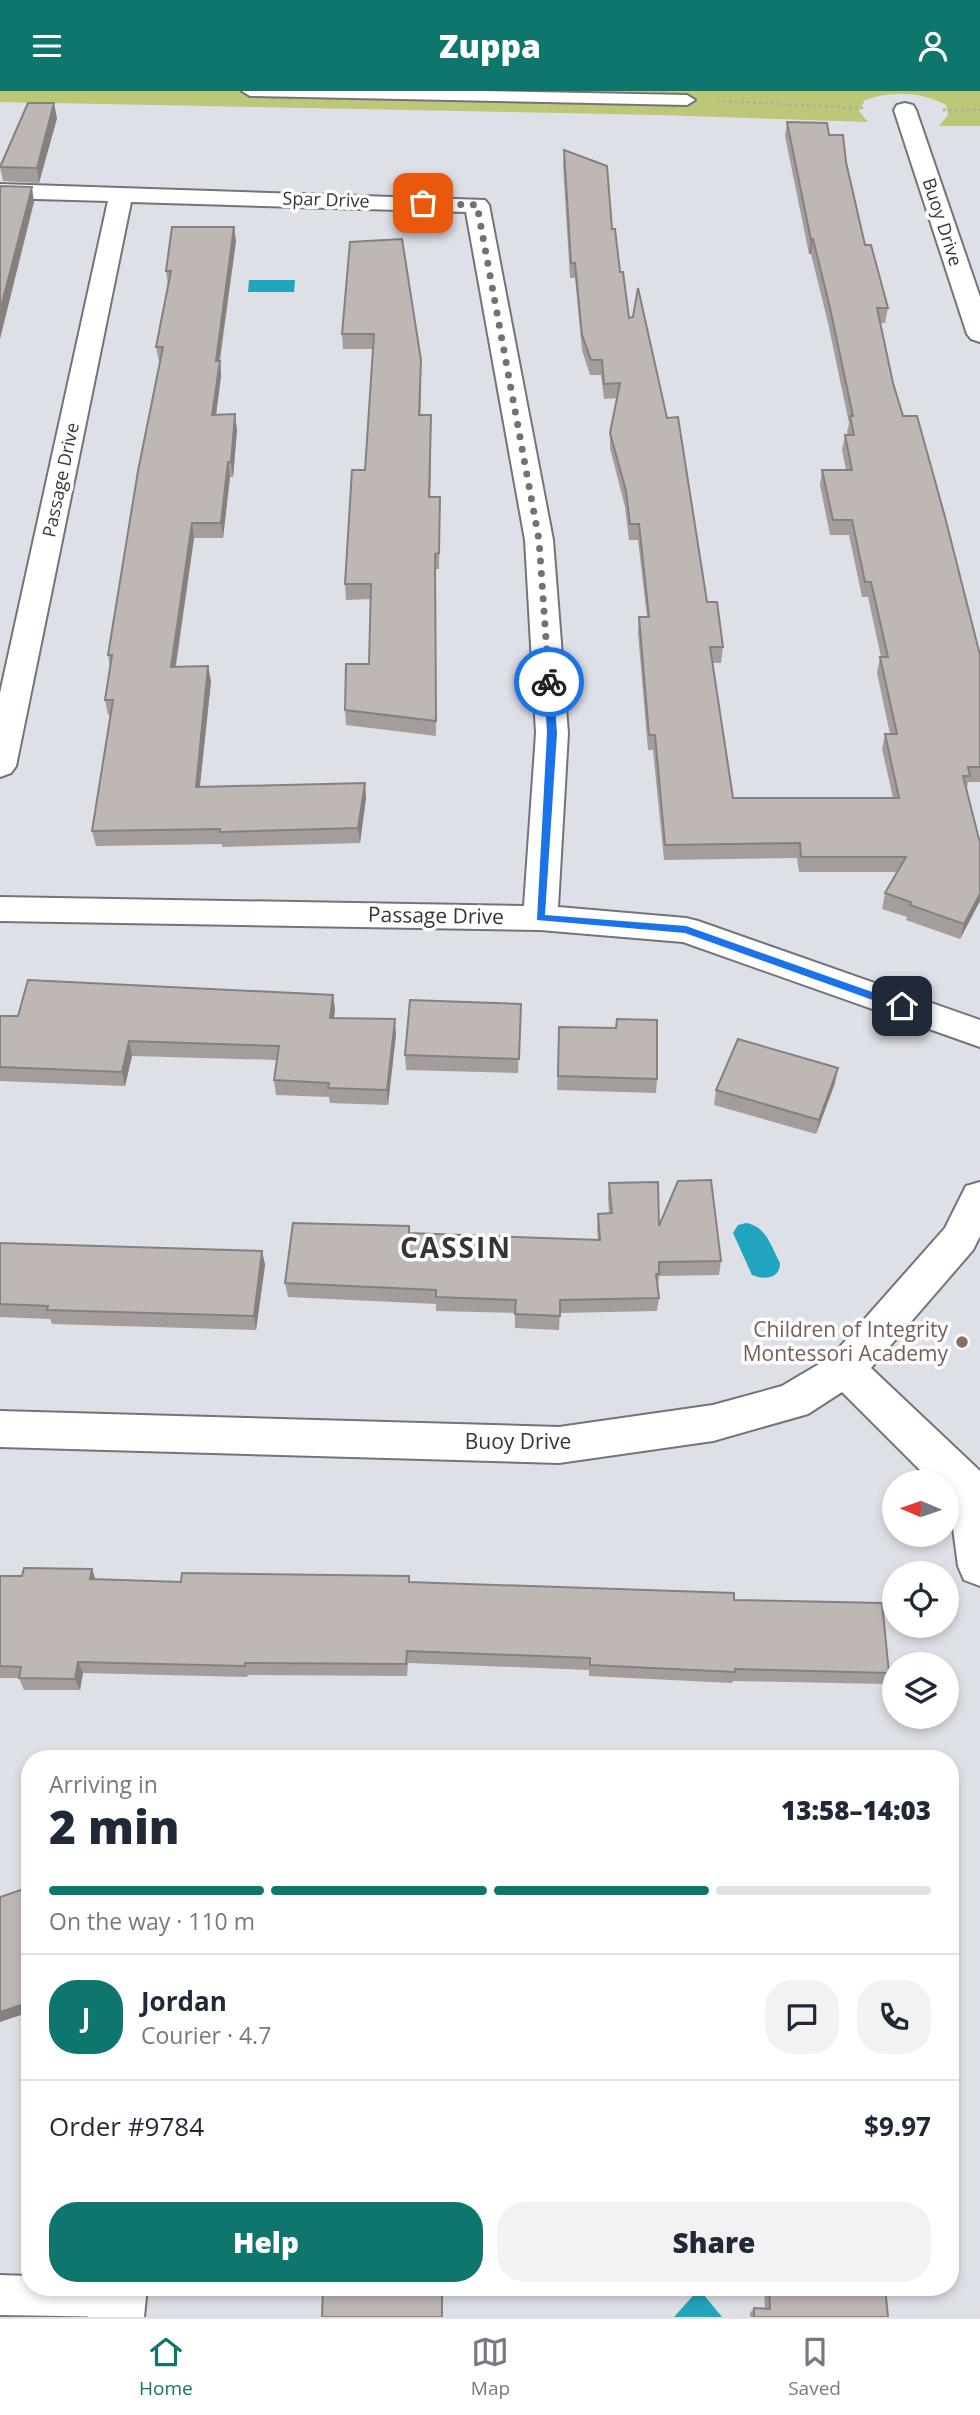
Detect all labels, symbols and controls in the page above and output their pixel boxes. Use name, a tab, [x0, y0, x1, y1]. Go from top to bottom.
text: Zuppa	[439, 24, 541, 67]
icon: menu	[28, 27, 66, 65]
icon: person	[914, 27, 952, 65]
pin	[393, 173, 453, 233]
street label: Buoy Drive	[917, 175, 968, 269]
icon: bag	[404, 184, 442, 222]
street label: Spar Drive	[282, 185, 370, 213]
street label: Passage Drive	[36, 420, 84, 539]
courier	[514, 647, 584, 717]
icon: bike	[530, 663, 568, 701]
street label: Passage Drive	[368, 900, 504, 930]
pin	[872, 976, 932, 1036]
icon: home	[883, 987, 921, 1025]
district label: CASSIN	[400, 1228, 512, 1266]
place label: Children of Integrity Montessori Academy	[743, 1315, 948, 1367]
marker: Children of Integrity Montessori Academy	[954, 1334, 970, 1350]
street label: Buoy Drive	[465, 1427, 571, 1455]
north arrow	[882, 1470, 959, 1547]
map controls	[882, 1470, 959, 1729]
button: locate	[882, 1561, 959, 1638]
button: layers	[882, 1652, 959, 1729]
text: Arriving in	[49, 1768, 158, 1800]
text: 13:58–14:03	[781, 1792, 931, 1828]
text: 2 min	[49, 1795, 180, 1857]
text: On the way · 110 m	[49, 1905, 255, 1937]
button: chat	[765, 1980, 839, 2054]
button: phone	[857, 1980, 931, 2054]
text: Jordan	[141, 1983, 227, 2019]
text: J	[82, 1999, 90, 2035]
text: Courier · 4.7	[141, 2019, 271, 2051]
text: Order #9784	[49, 2108, 204, 2144]
text: $9.97	[864, 2108, 931, 2144]
button: Help	[49, 2202, 483, 2282]
button: Share	[497, 2202, 931, 2282]
tab: Home	[139, 2333, 193, 2401]
tab: Map	[471, 2333, 510, 2401]
tab: Saved	[788, 2333, 841, 2401]

